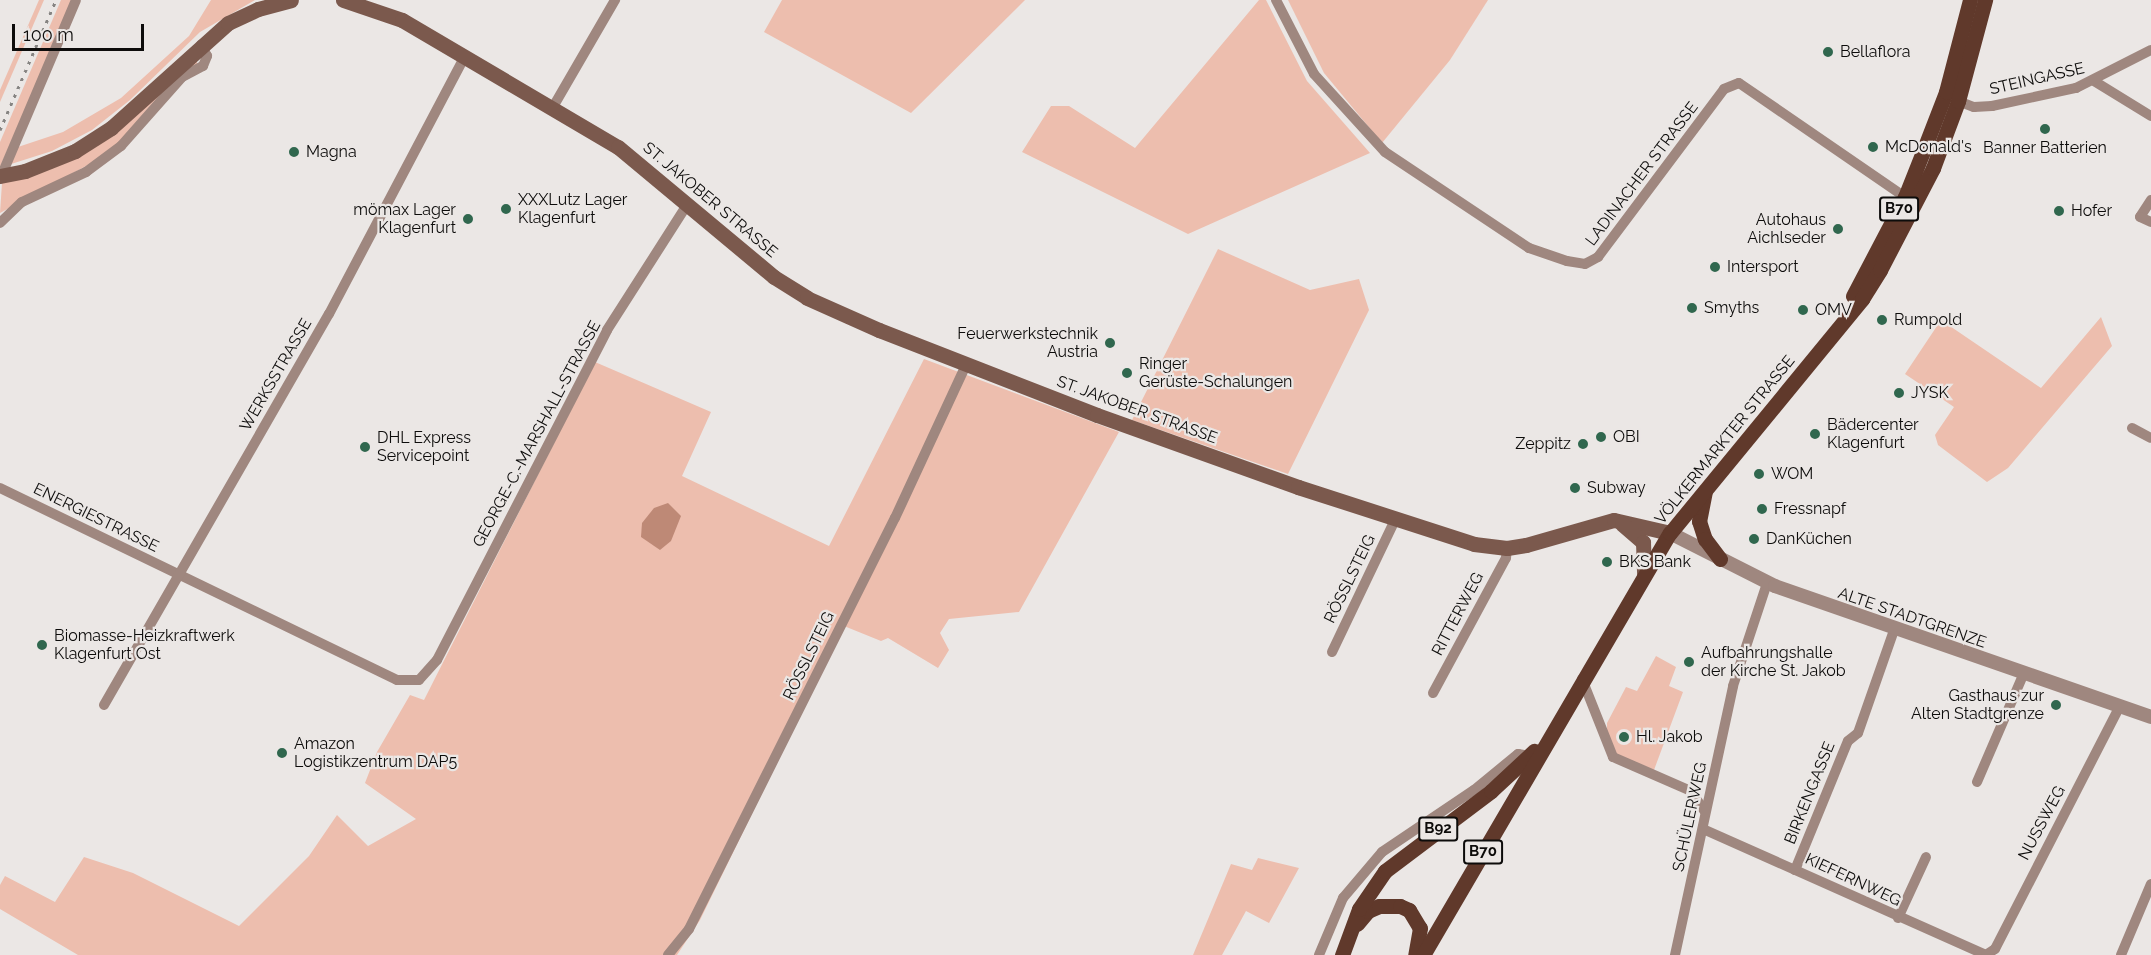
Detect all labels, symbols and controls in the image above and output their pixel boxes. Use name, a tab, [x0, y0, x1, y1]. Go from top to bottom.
scale bar	[15, 12, 147, 50]
text: 100 m	[23, 24, 74, 45]
place label: Bellaflora	[1840, 42, 1911, 62]
marker: Bellaflora	[1821, 45, 1835, 59]
street label: STEINGASSE	[1988, 59, 2086, 99]
street label: LADINACHER STRASSE	[1582, 98, 1702, 250]
marker: Banner Batterien	[2038, 122, 2052, 136]
place label: McDonald's	[1885, 137, 1972, 157]
street label: ST. JAKOBER STRASSE	[639, 138, 781, 262]
place label: Banner Batterien	[1983, 138, 2107, 158]
marker: McDonald's	[1866, 140, 1880, 154]
place label: Magna	[306, 142, 357, 162]
marker: Magna	[287, 145, 301, 159]
place label: XXXLutz Lager Klagenfurt	[518, 190, 627, 228]
road number: B70	[1878, 197, 1920, 221]
place label: mömax Lager Klagenfurt	[353, 200, 456, 238]
place label: Hofer	[2071, 201, 2112, 221]
marker: XXXLutz Lager Klagenfurt	[499, 202, 513, 216]
marker: Hofer	[2052, 204, 2066, 218]
place label: Autohaus Aichlseder	[1747, 210, 1826, 248]
marker: mömax Lager Klagenfurt	[461, 212, 475, 226]
marker: Autohaus Aichlseder	[1831, 222, 1845, 236]
place label: Intersport	[1727, 257, 1799, 277]
marker: Intersport	[1708, 260, 1722, 274]
place label: Smyths	[1704, 298, 1759, 318]
place label: OMV	[1815, 300, 1852, 320]
marker: Smyths	[1685, 301, 1699, 315]
marker: OMV	[1796, 303, 1810, 317]
place label: Rumpold	[1894, 310, 1962, 330]
marker: Rumpold	[1875, 313, 1889, 327]
street label: WERKSSTRASSE	[236, 315, 316, 435]
street label: GEORGE-C.-MARSHALL-STRASSE	[469, 318, 605, 550]
place label: Feuerwerkstechnik Austria	[957, 324, 1098, 362]
marker: Feuerwerkstechnik Austria	[1103, 336, 1117, 350]
street label: VÖLKERMARKTER STRASSE	[1651, 352, 1799, 528]
place label: Ringer Gerüste-Schalungen	[1139, 354, 1292, 392]
marker: Ringer Gerüste-Schalungen	[1120, 366, 1134, 380]
street label: ST. JAKOBER STRASSE	[1054, 372, 1220, 448]
place label: JYSK	[1911, 383, 1949, 403]
marker: JYSK	[1892, 386, 1906, 400]
place label: Bädercenter Klagenfurt	[1827, 415, 1919, 453]
place label: OBI	[1613, 427, 1640, 447]
marker: Bädercenter Klagenfurt	[1808, 427, 1822, 441]
place label: DHL Express Servicepoint	[377, 428, 472, 466]
marker: OBI	[1594, 430, 1608, 444]
place label: Zeppitz	[1515, 434, 1571, 454]
marker: Zeppitz	[1576, 437, 1590, 451]
marker: DHL Express Servicepoint	[358, 440, 372, 454]
place label: WOM	[1771, 464, 1813, 484]
marker: WOM	[1752, 467, 1766, 481]
place label: Subway	[1587, 478, 1646, 498]
street label: ENERGIESTRASSE	[30, 479, 162, 557]
marker: Subway	[1568, 481, 1582, 495]
place label: Fressnapf	[1774, 499, 1846, 519]
marker: Fressnapf	[1755, 502, 1769, 516]
place label: DanKüchen	[1766, 529, 1852, 549]
street label: RÖSSLSTEIG	[1320, 532, 1380, 626]
marker: DanKüchen	[1747, 532, 1761, 546]
place label: BKS Bank	[1619, 552, 1691, 572]
marker: BKS Bank	[1600, 555, 1614, 569]
street label: RITTERWEG	[1428, 569, 1488, 659]
street label: ALTE STADTGRENZE	[1835, 584, 1989, 652]
street label: RÖSSLSTEIG	[779, 609, 839, 703]
place label: Biomasse-Heizkraftwerk Klagenfurt Ost	[54, 626, 235, 664]
marker: Biomasse-Heizkraftwerk Klagenfurt Ost	[35, 638, 49, 652]
place label: Aufbahrungshalle der Kirche St. Jakob	[1701, 643, 1847, 681]
marker: Aufbahrungshalle der Kirche St. Jakob	[1682, 655, 1696, 669]
place label: Gasthaus zur Alten Stadtgrenze	[1911, 686, 2044, 724]
marker: Gasthaus zur Alten Stadtgrenze	[2049, 698, 2063, 712]
place label: Hl. Jakob	[1636, 727, 1703, 747]
marker: Hl. Jakob	[1617, 730, 1631, 744]
place label: Amazon Logistikzentrum DAP5	[294, 734, 457, 772]
street label: BIRKENGASSE	[1781, 739, 1839, 847]
marker: Amazon Logistikzentrum DAP5	[275, 746, 289, 760]
street label: SCHÜLERWEG	[1669, 760, 1711, 874]
street label: NUSSWEG	[2014, 783, 2070, 863]
road number: B92	[1417, 817, 1459, 841]
road number: B70	[1462, 840, 1504, 864]
street label: KIEFERNWEG	[1802, 849, 1904, 911]

